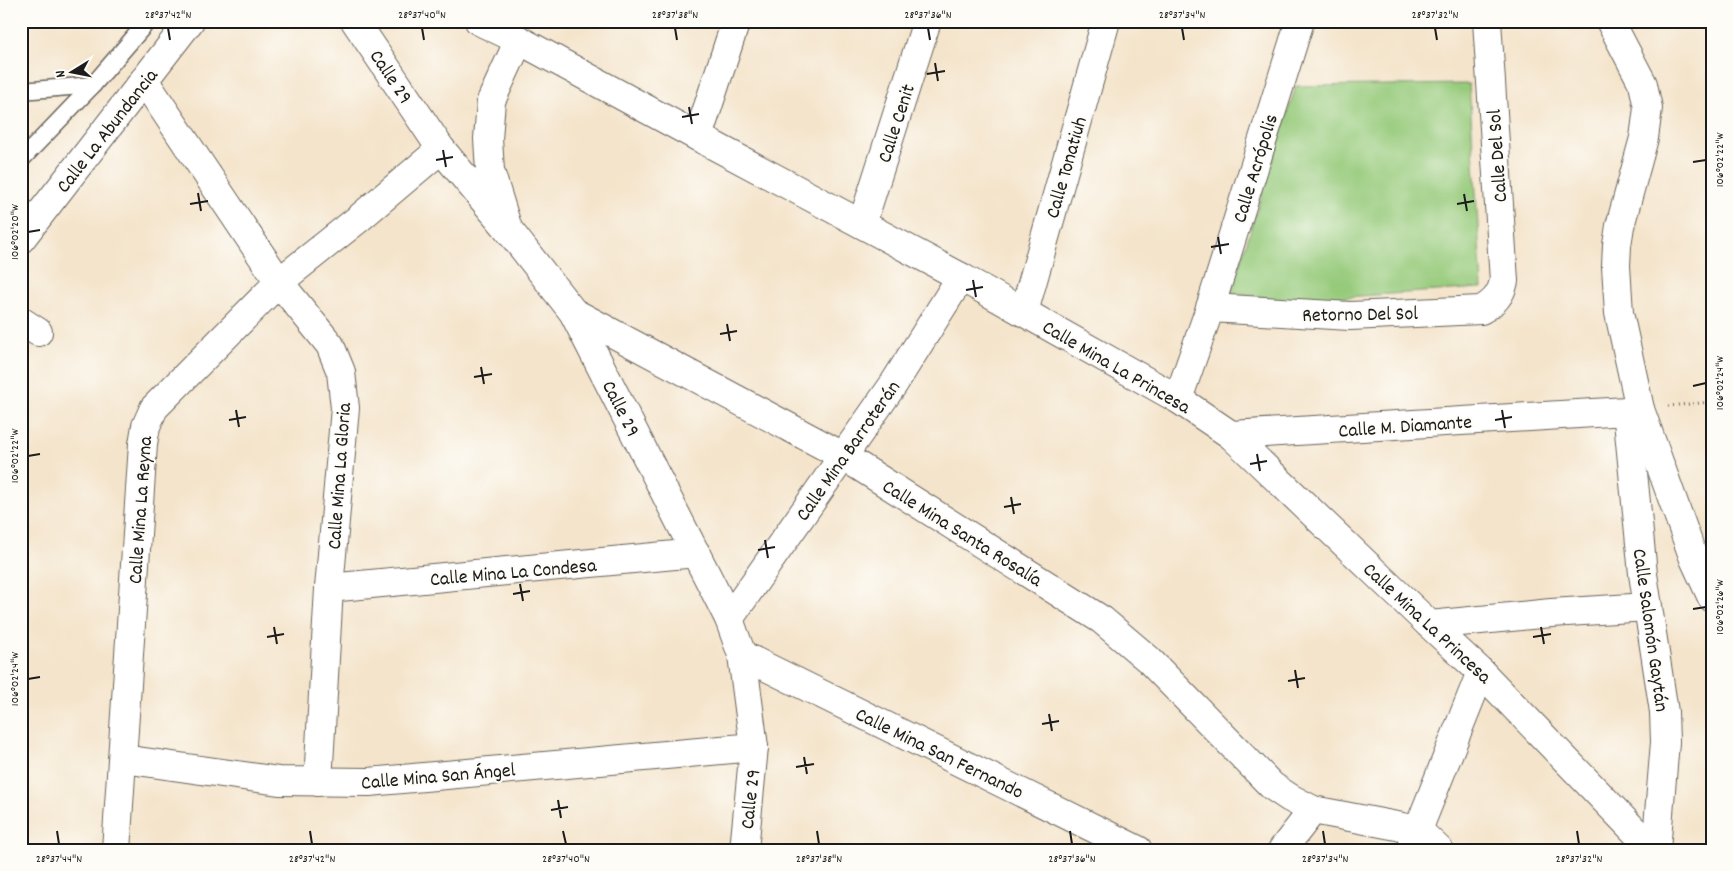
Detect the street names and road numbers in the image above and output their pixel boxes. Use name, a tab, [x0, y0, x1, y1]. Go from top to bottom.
street label: Calle 29	[361, 45, 418, 110]
street label: Calle La Abundancia	[51, 63, 166, 200]
street label: Calle Cenit	[872, 81, 924, 167]
street label: Calle Del Sol	[1482, 108, 1516, 203]
street label: Calle Acrópolis	[1227, 111, 1287, 227]
street label: Calle Tonatiuh	[1040, 114, 1096, 222]
street label: Retorno Del Sol	[1302, 301, 1418, 331]
street label: Calle Mina La Princesa	[1036, 315, 1195, 423]
street label: Calle 29	[593, 376, 645, 442]
street label: Calle Mina Barroterán	[790, 376, 909, 528]
street label: Calle Mina La Gloria	[322, 401, 360, 551]
street label: Calle M. Diamante	[1338, 409, 1473, 447]
street label: Calle Mina La Reyna	[123, 435, 161, 585]
street label: Calle Mina Santa Rosalía	[876, 474, 1047, 595]
street label: Calle Salomón Gaytán	[1624, 547, 1674, 714]
street label: Calle Mina La Condesa	[429, 553, 598, 595]
street label: Calle Mina La Princesa	[1355, 557, 1497, 692]
street label: Calle Mina San Fernando	[850, 702, 1028, 808]
street label: Calle Mina San Ángel	[360, 757, 517, 799]
street label: Calle 29	[735, 768, 769, 831]

